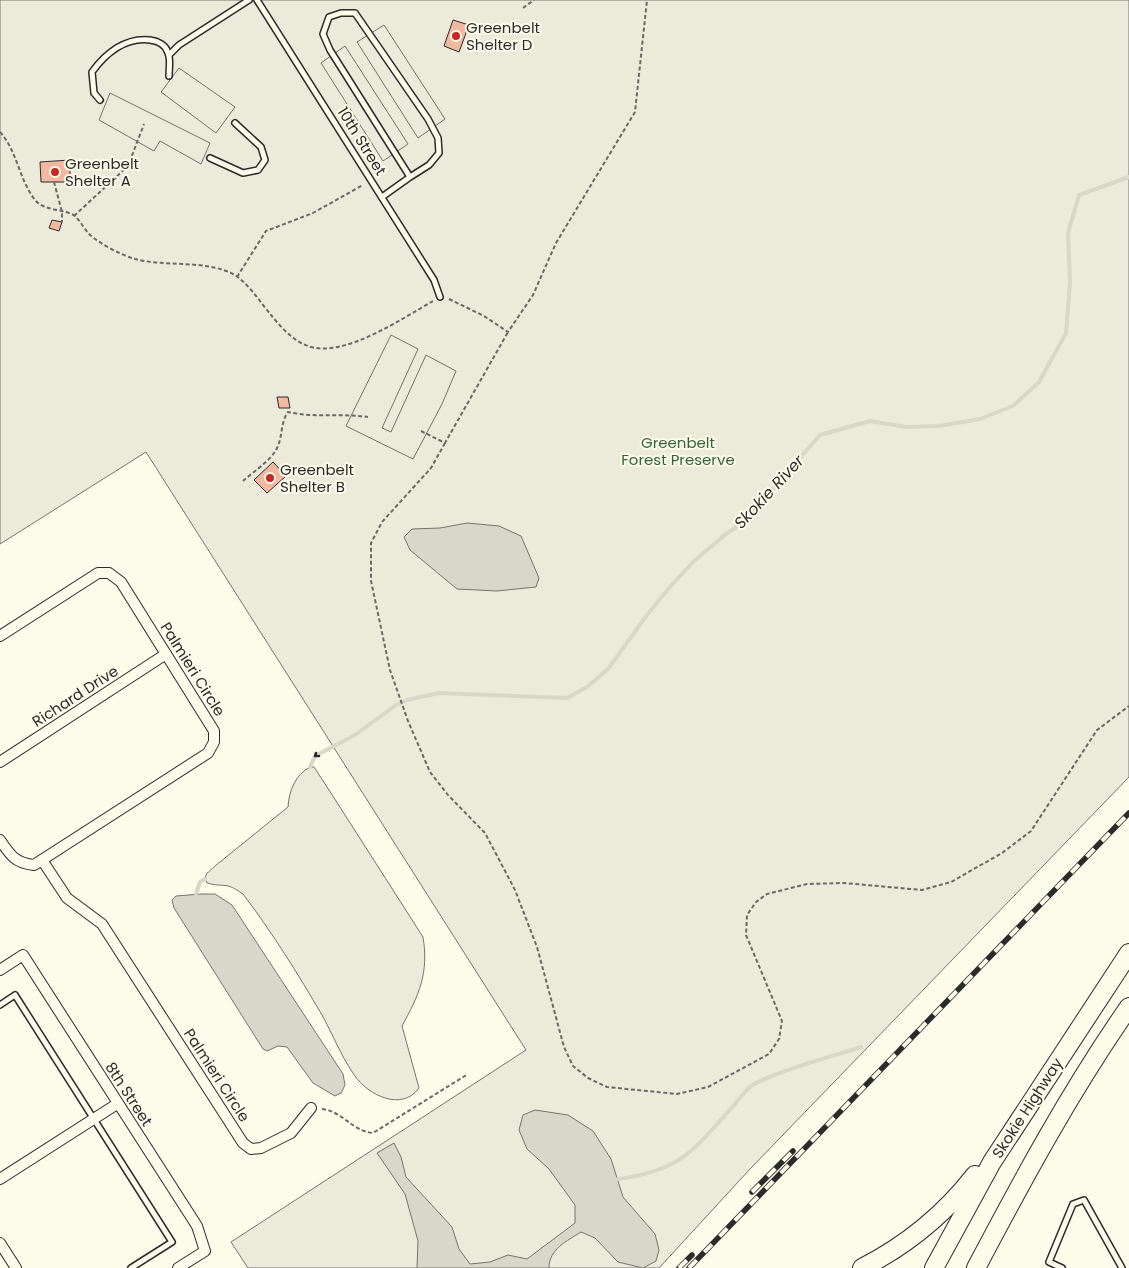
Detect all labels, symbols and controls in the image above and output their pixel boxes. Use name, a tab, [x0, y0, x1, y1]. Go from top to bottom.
place label: Greenbelt Shelter D	[466, 17, 540, 55]
marker: Greenbelt Shelter D	[450, 30, 462, 42]
street label: 10th Street	[333, 103, 391, 179]
place label: Greenbelt Shelter A	[65, 153, 139, 191]
marker: Greenbelt Shelter A	[49, 166, 61, 178]
park label: Greenbelt Forest Preserve	[621, 432, 735, 470]
water label: Skokie River	[729, 449, 810, 534]
place label: Greenbelt Shelter B	[280, 459, 354, 497]
marker: Greenbelt Shelter B	[264, 472, 276, 484]
street label: Palmieri Circle	[156, 618, 230, 720]
street label: Richard Drive	[28, 660, 122, 732]
street label: Palmieri Circle	[179, 1024, 255, 1126]
street label: Skokie Highway	[987, 1053, 1068, 1162]
street label: 8th Street	[100, 1058, 158, 1130]

